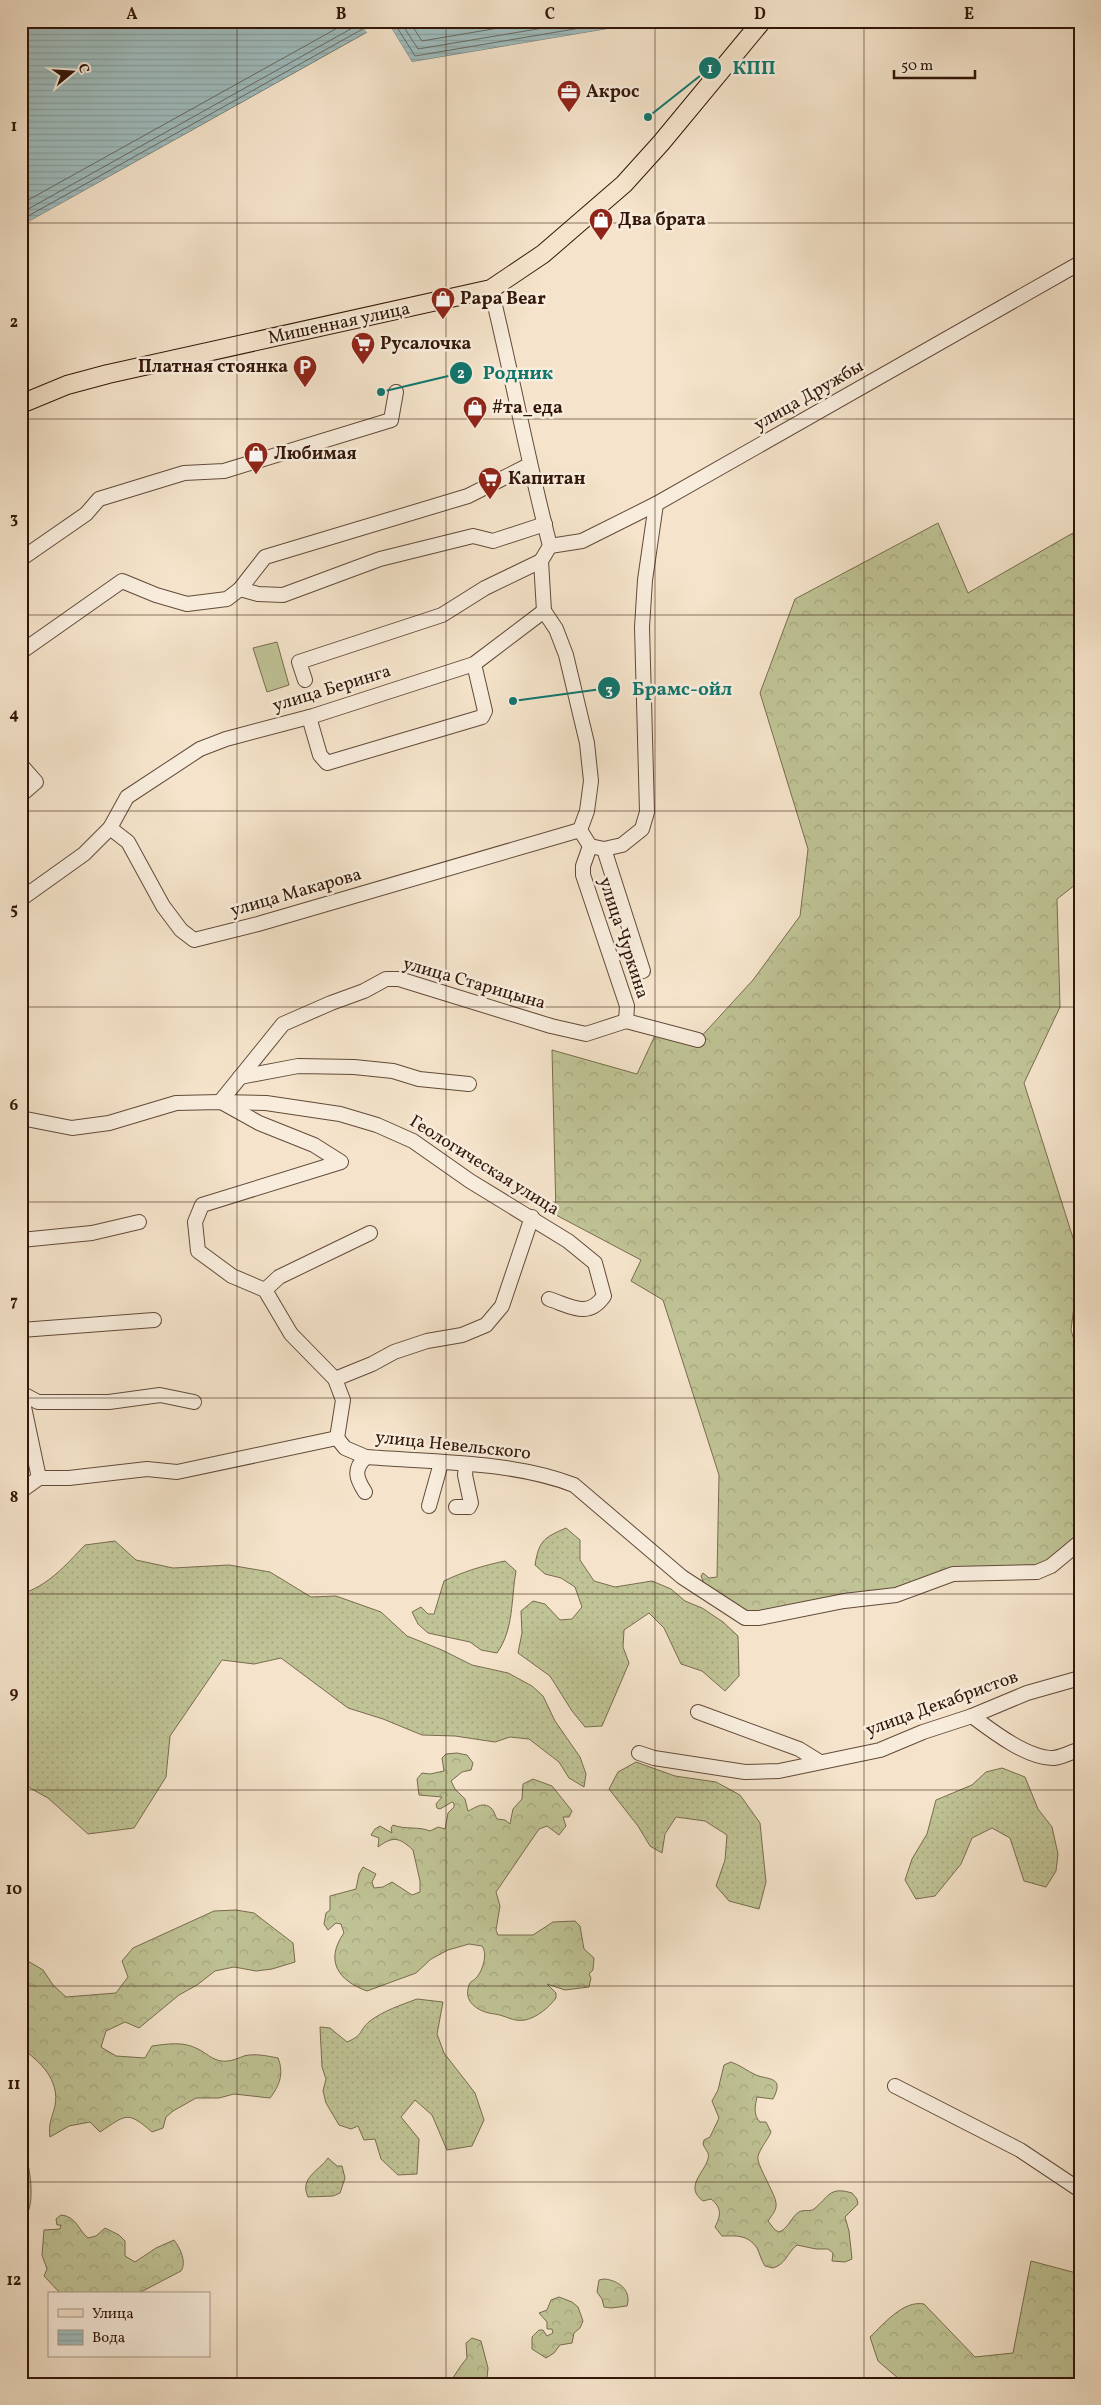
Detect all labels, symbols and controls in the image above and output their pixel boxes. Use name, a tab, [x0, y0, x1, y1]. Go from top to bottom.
text: A	[126, 4, 138, 26]
text: B	[336, 4, 347, 26]
text: C	[545, 4, 555, 26]
text: D	[754, 4, 766, 26]
text: E	[964, 4, 974, 26]
north arrow	[48, 48, 98, 98]
scale bar	[894, 48, 975, 80]
callout: КПП	[698, 51, 786, 85]
text: КПП	[732, 56, 776, 82]
text: 50 m	[901, 56, 933, 77]
text: 1	[707, 59, 713, 80]
text: С	[73, 61, 93, 76]
office icon: Акрос	[556, 79, 582, 113]
place label: Акрос	[586, 80, 640, 105]
text: 1	[11, 116, 17, 138]
shop icon: Два брата	[588, 207, 614, 241]
place label: Два брата	[618, 208, 706, 233]
shop icon: Papa Bear	[430, 286, 456, 320]
place label: Papa Bear	[460, 287, 546, 312]
street label: Мишенная улица	[266, 297, 412, 351]
text: 2	[10, 312, 18, 334]
supermarket icon: Русалочка	[350, 331, 376, 365]
place label: Русалочка	[380, 332, 472, 357]
parking icon: Платная стоянка	[292, 354, 318, 388]
street label: улица Дружбы	[749, 354, 869, 438]
place label: Платная стоянка	[138, 355, 288, 380]
callout: Родник	[448, 356, 564, 390]
text: Родник	[483, 361, 554, 387]
text: 2	[457, 364, 465, 385]
shop icon: #та_еда	[462, 395, 488, 429]
place label: #та_еда	[492, 396, 563, 421]
shop icon: Любимая	[243, 441, 269, 475]
place label: Любимая	[274, 442, 357, 467]
supermarket icon: Капитан	[477, 466, 503, 500]
place label: Капитан	[508, 467, 586, 492]
text: 3	[10, 508, 18, 530]
street label: улица Беринга	[270, 659, 394, 719]
callout: Брамс-ойл	[596, 671, 742, 705]
text: Брамс-ойл	[632, 677, 732, 703]
text: 3	[605, 680, 613, 701]
text: 4	[9, 704, 19, 726]
street label: улица Макарова	[227, 862, 365, 924]
street label: улица Чуркина	[592, 874, 654, 1002]
text: 5	[10, 899, 18, 921]
street label: улица Старицына	[400, 952, 548, 1016]
text: 6	[10, 1095, 19, 1117]
street label: Геологическая улица	[404, 1110, 564, 1222]
text: 7	[10, 1291, 18, 1313]
street label: улица Невельского	[374, 1425, 532, 1467]
text: 8	[10, 1487, 18, 1509]
street label: улица Декабристов	[862, 1665, 1022, 1743]
text: 9	[10, 1683, 19, 1705]
text: 10	[6, 1879, 22, 1901]
text: 11	[8, 2074, 20, 2096]
text: 12	[7, 2270, 21, 2292]
legend	[48, 2292, 210, 2358]
text: Улица	[92, 2304, 134, 2325]
text: Вода	[92, 2328, 125, 2349]

